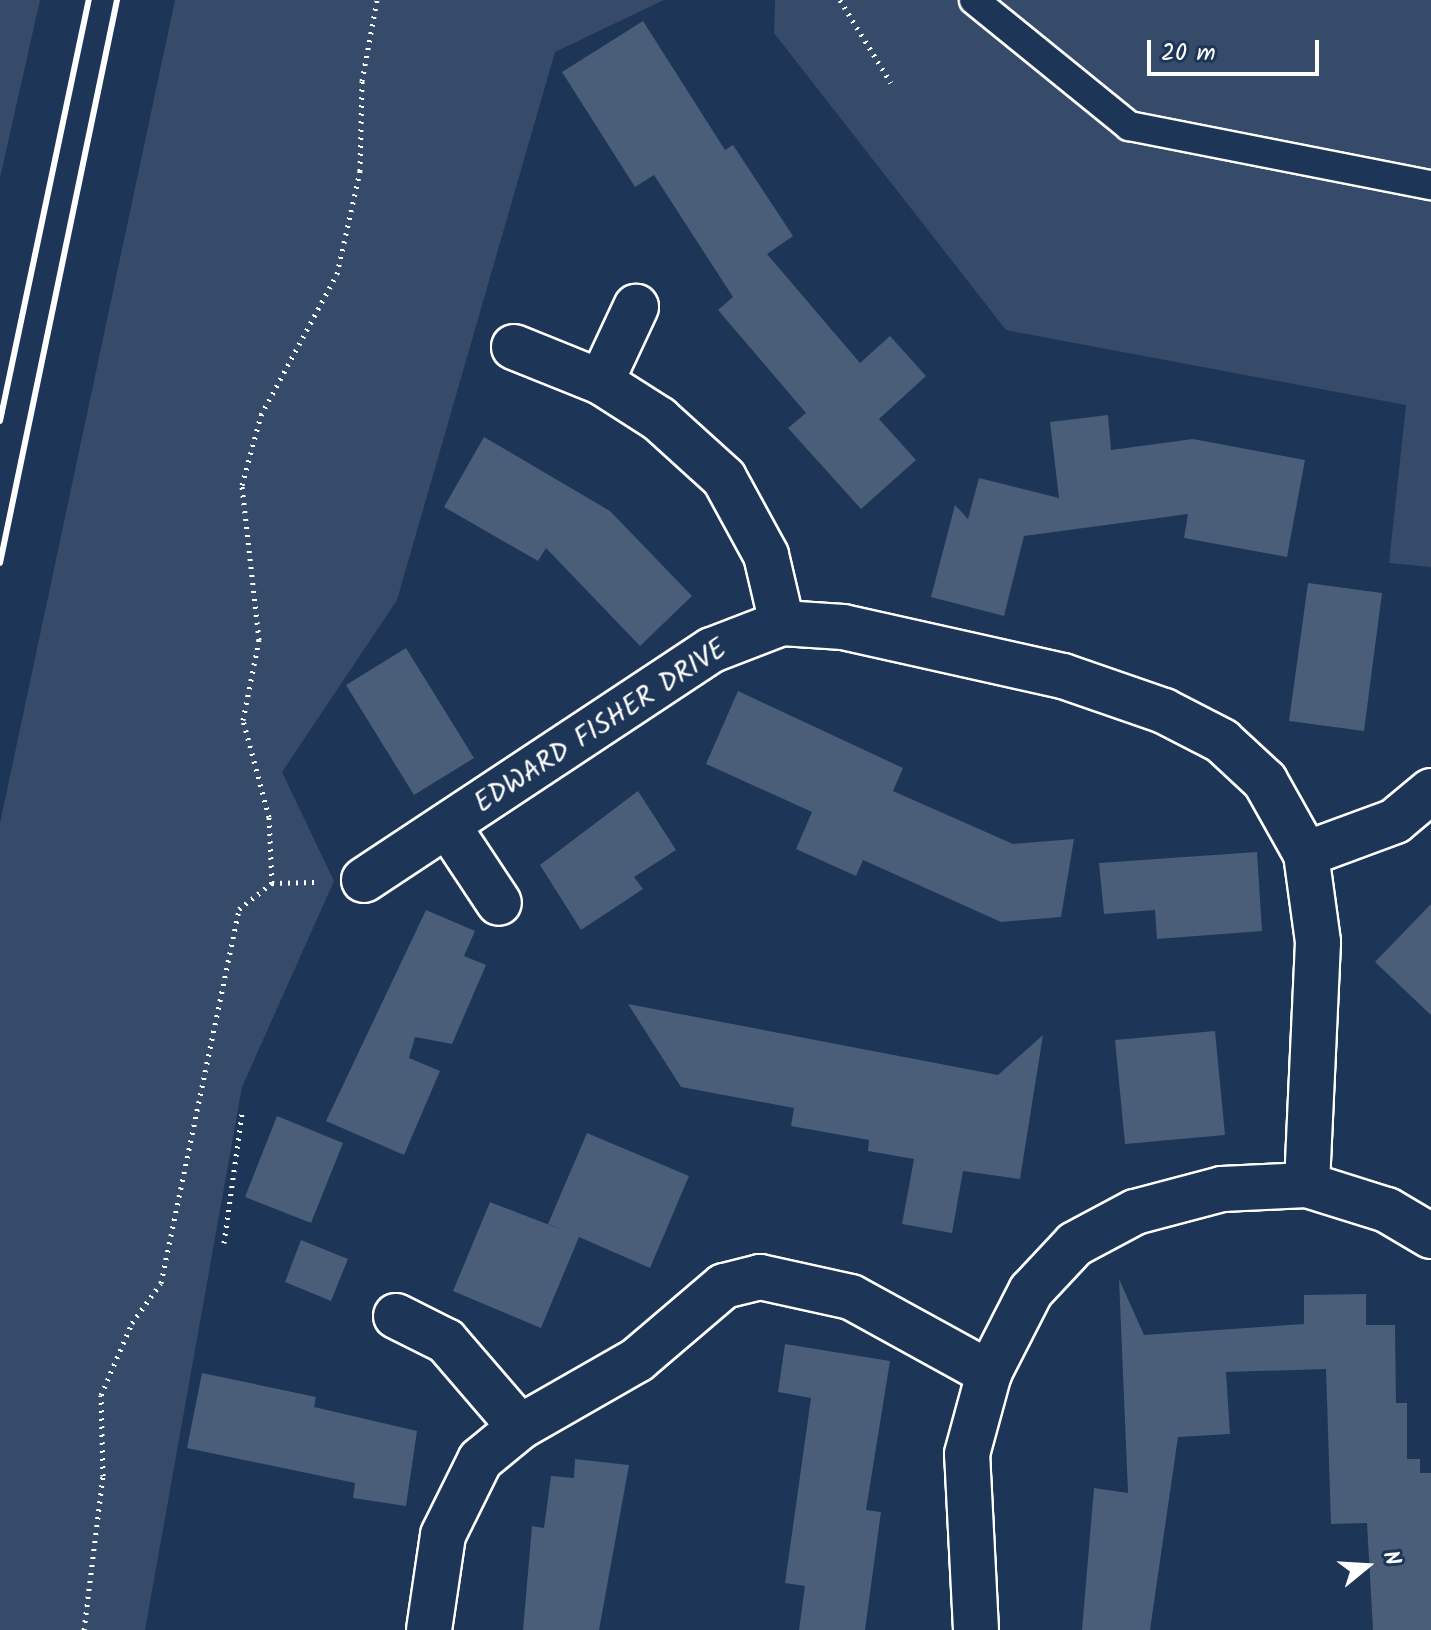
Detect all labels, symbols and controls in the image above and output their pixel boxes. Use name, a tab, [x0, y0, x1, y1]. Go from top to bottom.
scale bar	[1151, 24, 1323, 74]
text: 20 m	[1161, 34, 1216, 73]
street label: EDWARD FISHER DRIVE	[468, 633, 734, 821]
north arrow	[1327, 1526, 1407, 1606]
text: N	[1372, 1546, 1409, 1570]

